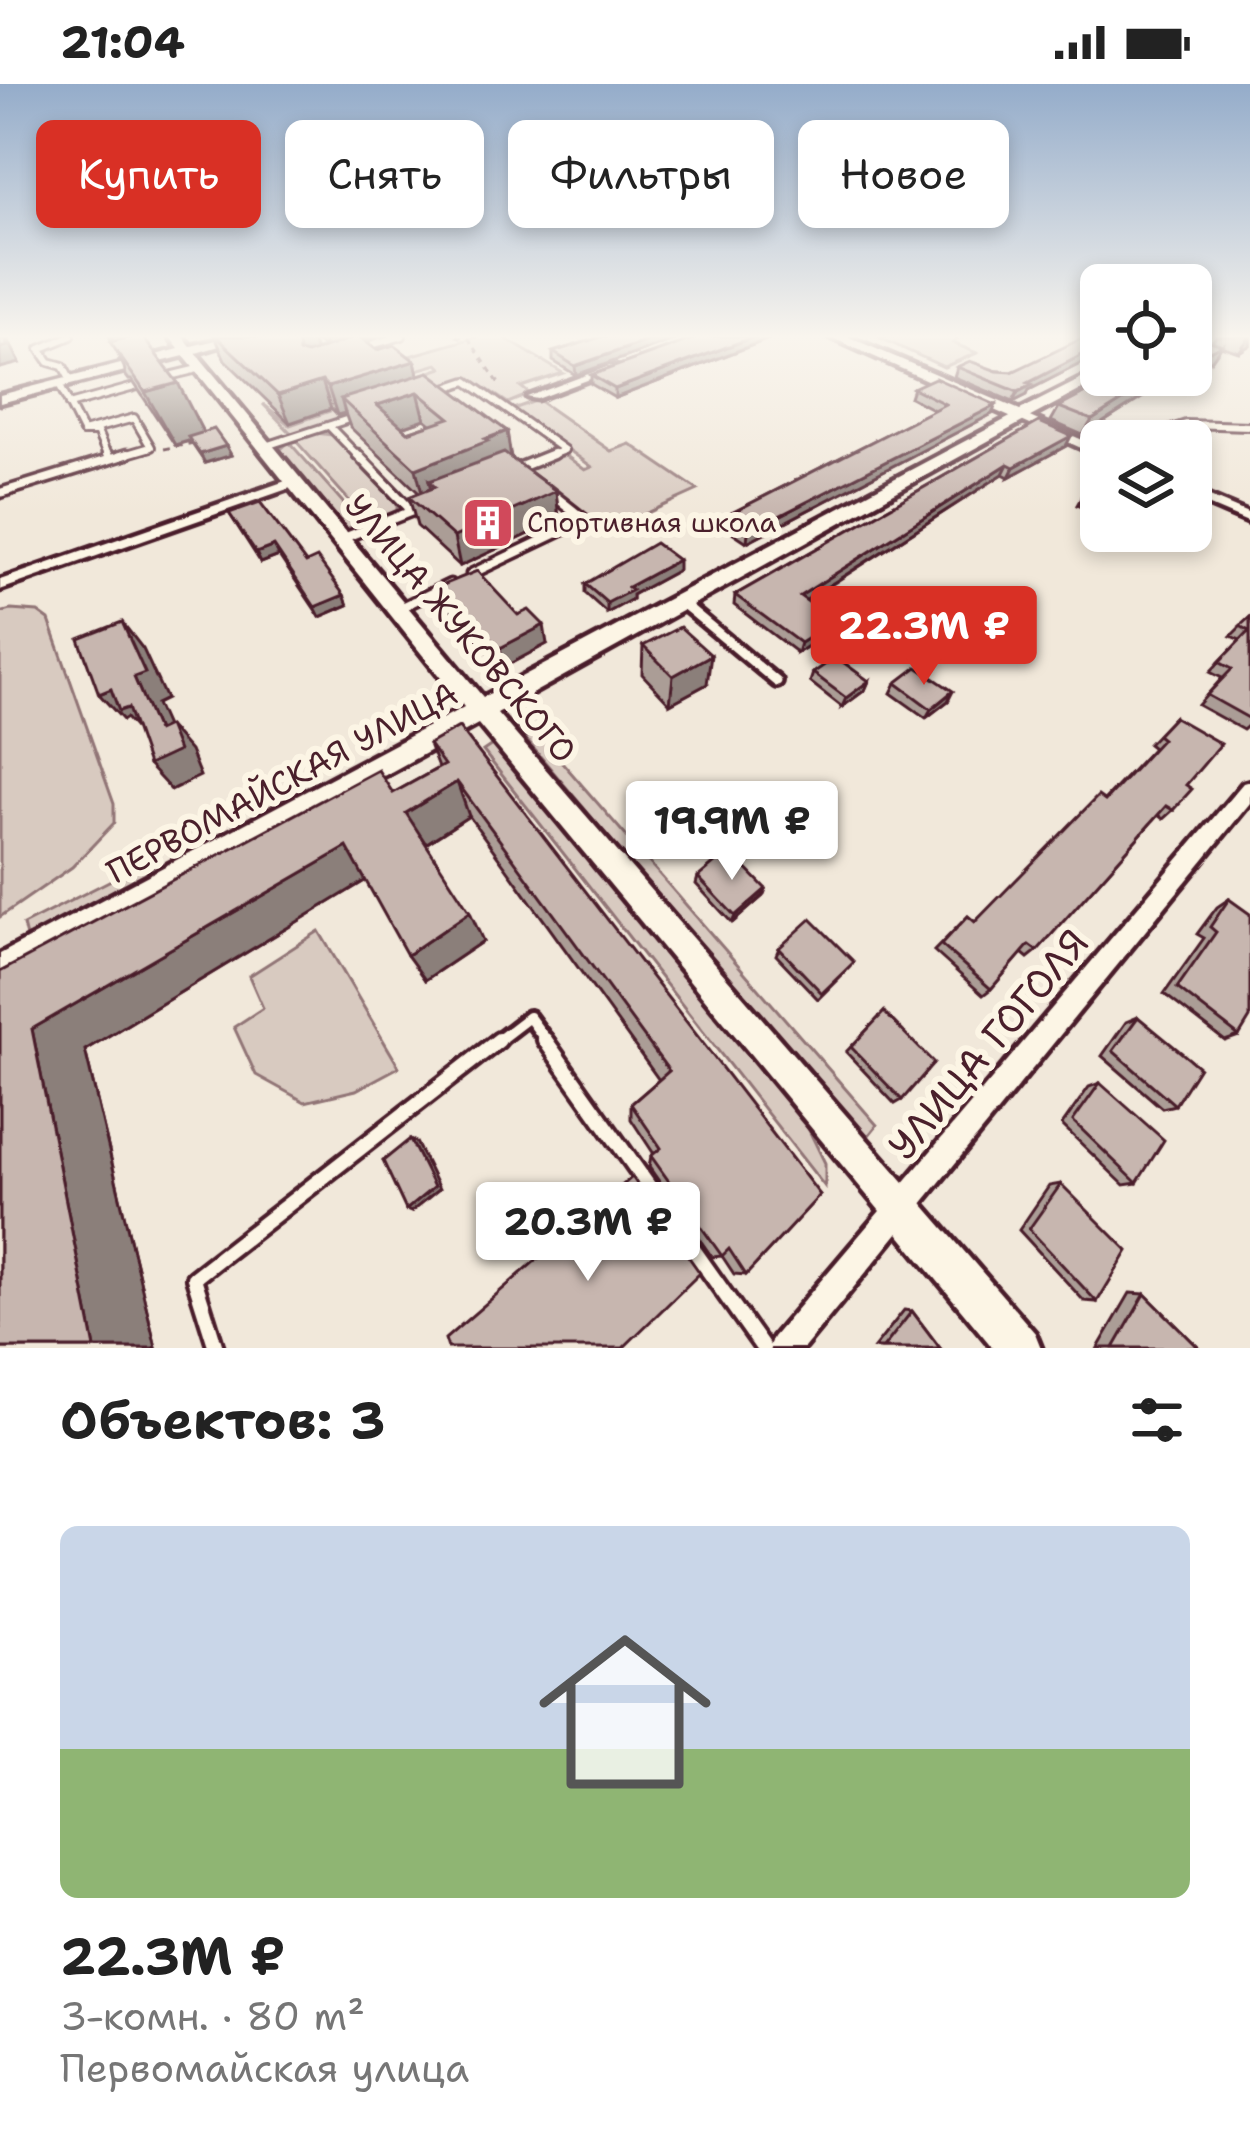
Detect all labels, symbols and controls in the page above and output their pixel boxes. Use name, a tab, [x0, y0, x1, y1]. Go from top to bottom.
text: 21:04	[60, 12, 185, 72]
chip: Купить	[36, 120, 261, 228]
chip: Снять	[285, 120, 484, 228]
chip: Фильтры	[508, 120, 774, 228]
chip: Новое	[798, 120, 1009, 228]
map controls	[1080, 264, 1212, 552]
button: locate	[1080, 264, 1212, 396]
button: layers	[1080, 420, 1212, 552]
street label: УЛИЦА ЖУКОВСКОГО	[335, 484, 587, 772]
building icon: Спортивная школа	[460, 495, 516, 551]
place label: Спортивная школа	[527, 504, 777, 541]
pin: 22.3M ₽	[813, 586, 1035, 688]
text: 22.3M ₽	[838, 599, 1010, 651]
street label: ПЕРВОМАЙСКАЯ УЛИЦА	[99, 671, 466, 894]
pin: 19.9M ₽	[621, 781, 843, 883]
text: 19.9M ₽	[653, 794, 811, 846]
street label: УЛИЦА ГОГОЛЯ	[876, 918, 1100, 1170]
pin: 20.3M ₽	[477, 1182, 699, 1284]
text: 20.3M ₽	[503, 1195, 673, 1247]
text: Объектов: 3	[60, 1386, 386, 1454]
icon: filters	[1124, 1387, 1190, 1453]
icon: home	[517, 1604, 733, 1820]
text: 22.3M ₽	[60, 1922, 286, 1990]
text: 3-комн. · 80 m²	[60, 1990, 365, 2042]
text: Первомайская улица	[60, 2042, 469, 2094]

